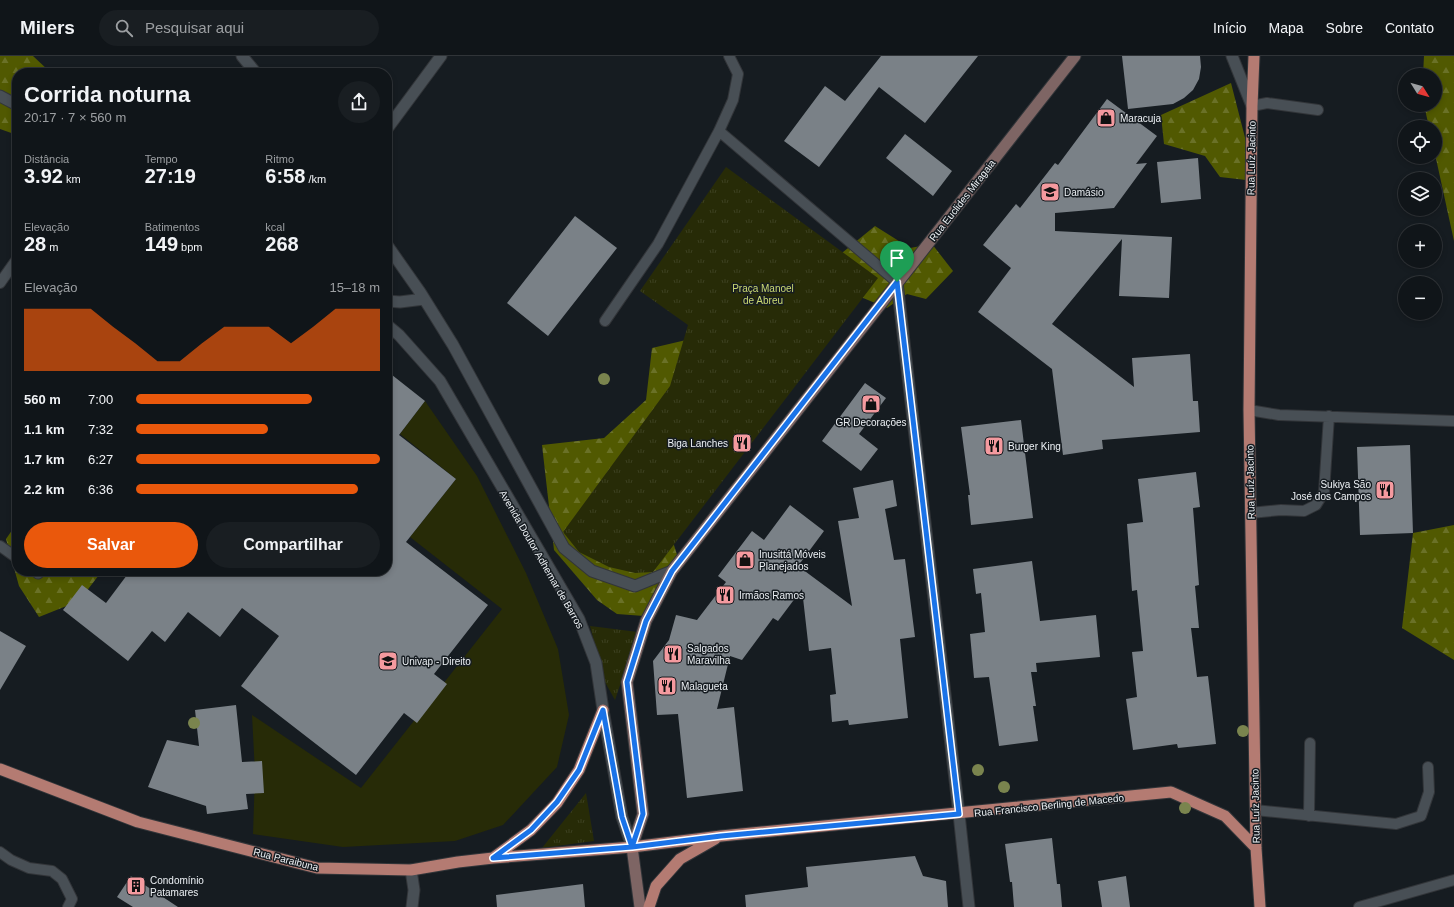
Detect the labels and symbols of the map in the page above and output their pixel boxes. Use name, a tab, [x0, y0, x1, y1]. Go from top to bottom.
north arrow	[1398, 68, 1442, 112]
shop icon: Maracuja	[1095, 107, 1117, 129]
place label: Maracuja	[1120, 113, 1162, 124]
street label: Rua Luíz Jacinto	[1245, 120, 1258, 195]
street label: Rua Euclides Miragaia	[927, 157, 998, 243]
school or university icon: Damásio	[1039, 181, 1061, 203]
place label: Damásio	[1064, 187, 1104, 198]
pin	[880, 241, 914, 282]
park label: Praça Manoel de Abreu	[732, 283, 794, 306]
shop icon: GR Decorações	[860, 393, 882, 415]
place label: GR Decorações	[835, 417, 907, 428]
restaurant icon: Biga Lanches	[731, 432, 753, 454]
restaurant icon: Burger King	[983, 435, 1005, 457]
place label: Biga Lanches	[667, 438, 728, 449]
place label: Burger King	[1008, 441, 1061, 452]
street label: Rua Luíz Jacinto	[1244, 444, 1257, 519]
place label: Sukiya São José dos Campos	[1291, 479, 1371, 502]
restaurant icon: Sukiya São José dos Campos	[1374, 479, 1396, 501]
street label: Avenida Doutor Adhemar de Barros	[497, 488, 586, 630]
shop icon: Inusittá Móveis Planejados	[734, 549, 756, 571]
place label: Inusittá Móveis Planejados	[759, 549, 826, 572]
restaurant icon: Irmãos Ramos	[714, 584, 736, 606]
place label: Irmãos Ramos	[739, 590, 804, 601]
restaurant icon: Salgados Maravilha	[662, 643, 684, 665]
place label: Salgados Maravilha	[687, 643, 731, 666]
school or university icon: Univap - Direito	[377, 650, 399, 672]
place label: Univap - Direito	[402, 656, 471, 667]
restaurant icon: Malagueta	[656, 675, 678, 697]
place label: Malagueta	[681, 681, 728, 692]
street label: Rua Luíz Jacinto	[1249, 768, 1262, 843]
street label: Rua Francisco Berling de Macedo	[974, 792, 1125, 819]
street label: Rua Paraibuna	[252, 846, 320, 873]
building icon: Condomínio Patamares	[125, 875, 147, 897]
place label: Condomínio Patamares	[150, 875, 204, 898]

